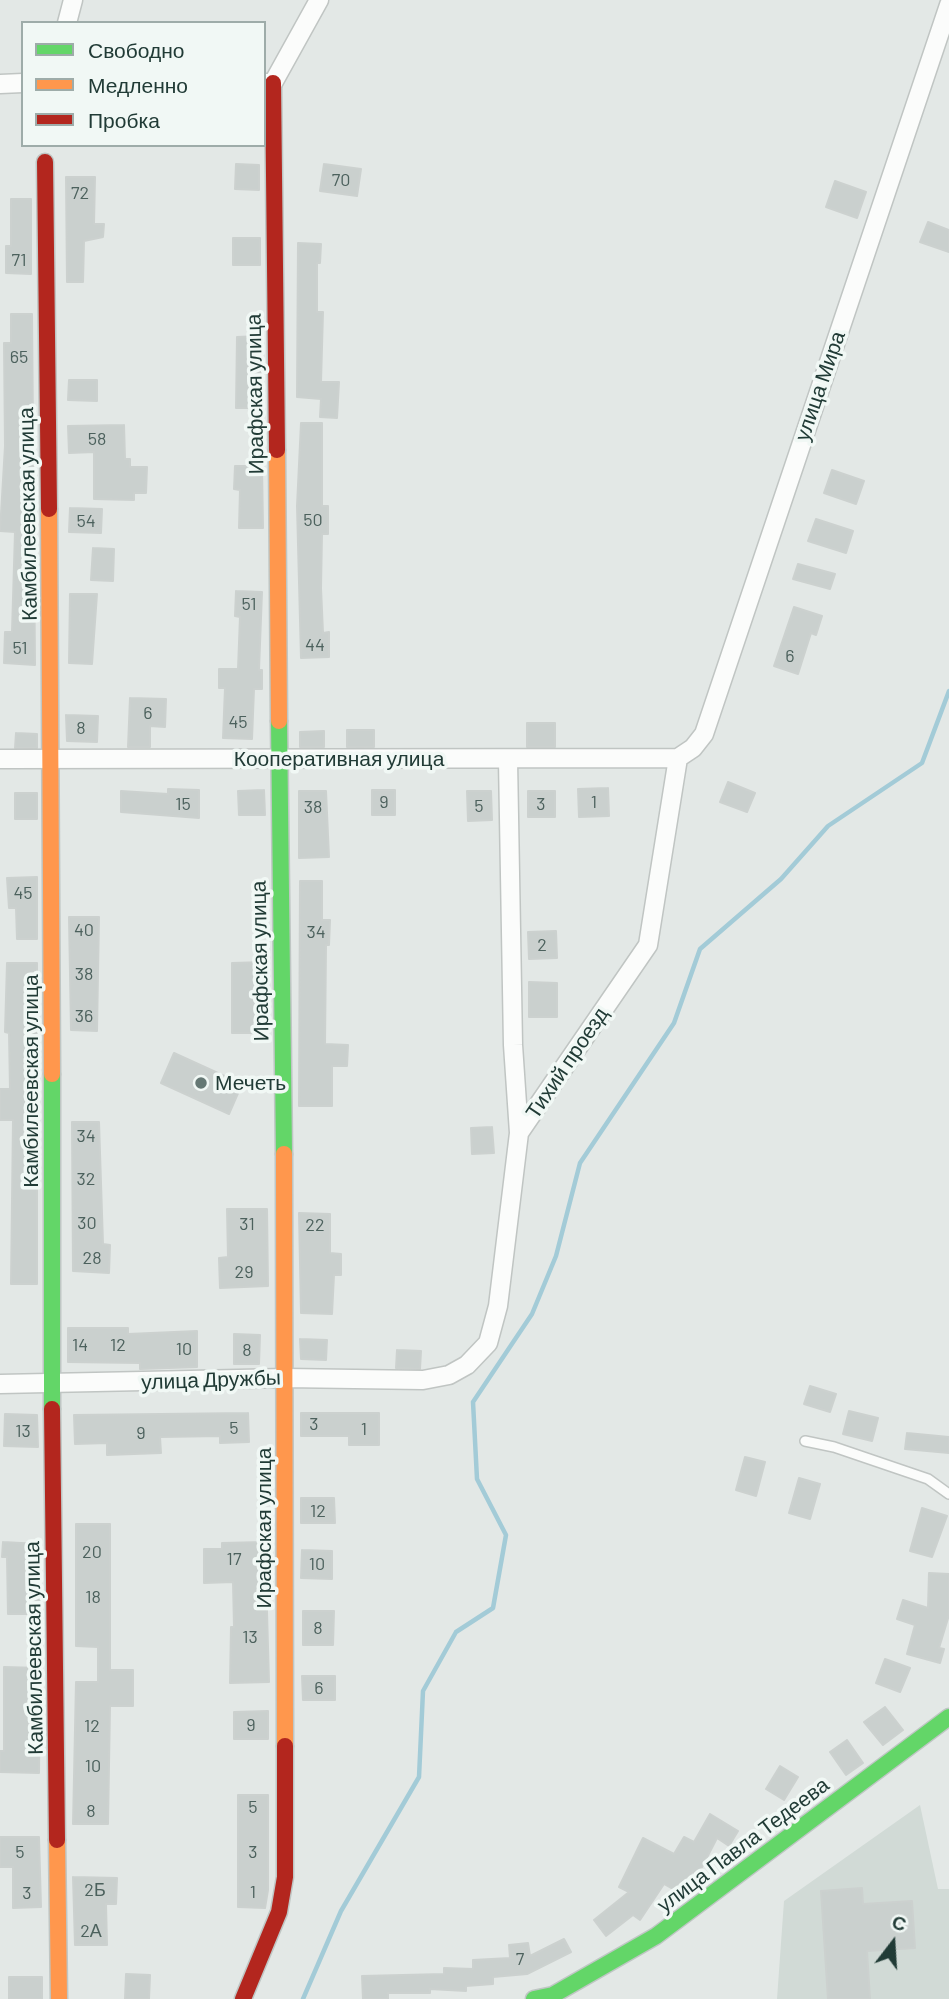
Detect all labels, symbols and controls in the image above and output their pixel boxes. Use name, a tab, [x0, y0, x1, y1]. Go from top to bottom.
legend	[21, 21, 266, 147]
text: Свободно	[88, 37, 185, 62]
text: Медленно	[88, 72, 188, 97]
text: Пробка	[88, 107, 160, 132]
house number: 70	[332, 169, 350, 191]
house number: 72	[71, 182, 89, 204]
house number: 71	[12, 249, 26, 271]
street label: Ирафская улица	[241, 313, 269, 475]
street label: улица Мира	[789, 328, 851, 444]
house number: 65	[10, 346, 28, 368]
street label: Камбилеевская улица	[14, 407, 42, 621]
house number: 58	[88, 428, 106, 450]
house number: 50	[303, 509, 323, 531]
house number: 54	[76, 510, 96, 532]
house number: 51	[241, 593, 257, 615]
house number: 44	[305, 634, 325, 656]
house number: 51	[12, 637, 28, 659]
house number: 6	[785, 645, 795, 667]
house number: 6	[143, 702, 153, 724]
house number: 45	[228, 711, 248, 733]
house number: 8	[76, 717, 86, 739]
street label: Кооперативная улица	[234, 746, 444, 772]
house number: 9	[379, 791, 389, 813]
house number: 1	[591, 791, 597, 813]
house number: 15	[175, 793, 191, 815]
house number: 3	[536, 793, 546, 815]
house number: 5	[474, 795, 484, 817]
house number: 38	[304, 796, 322, 818]
street label: Ирафская улица	[246, 880, 274, 1042]
house number: 45	[13, 882, 33, 904]
house number: 40	[74, 919, 94, 941]
house number: 34	[306, 921, 326, 943]
house number: 2	[537, 934, 547, 956]
house number: 38	[75, 963, 93, 985]
street label: Камбилеевская улица	[18, 974, 44, 1188]
street label: Тихий проезд	[520, 1002, 614, 1124]
house number: 36	[75, 1005, 93, 1027]
place label: Мечеть	[215, 1070, 286, 1096]
marker: Мечеть	[193, 1075, 209, 1091]
house number: 34	[76, 1125, 96, 1147]
house number: 32	[77, 1168, 95, 1190]
house number: 30	[77, 1212, 97, 1234]
house number: 31	[239, 1213, 255, 1235]
house number: 22	[305, 1214, 325, 1236]
house number: 28	[82, 1247, 102, 1269]
house number: 29	[234, 1261, 254, 1283]
house number: 14	[72, 1334, 88, 1356]
house number: 12	[110, 1334, 126, 1356]
house number: 10	[176, 1338, 192, 1360]
house number: 8	[242, 1339, 252, 1361]
street label: улица Дружбы	[141, 1365, 281, 1395]
house number: 3	[309, 1413, 319, 1435]
house number: 5	[229, 1417, 239, 1439]
house number: 1	[361, 1418, 367, 1440]
house number: 13	[15, 1420, 31, 1442]
house number: 9	[136, 1422, 146, 1444]
street label: Ирафская улица	[251, 1448, 277, 1608]
house number: 12	[310, 1500, 326, 1522]
street label: Камбилеевская улица	[20, 1541, 48, 1755]
house number: 20	[82, 1541, 102, 1563]
house number: 17	[227, 1548, 241, 1570]
house number: 10	[309, 1553, 325, 1575]
house number: 18	[85, 1586, 101, 1608]
house number: 8	[313, 1617, 323, 1639]
house number: 13	[242, 1626, 258, 1648]
house number: 6	[314, 1677, 324, 1699]
house number: 9	[246, 1714, 256, 1736]
house number: 12	[84, 1715, 100, 1737]
house number: 10	[85, 1755, 101, 1777]
street label: улица Павла Тедеева	[652, 1772, 834, 1918]
house number: 5	[248, 1796, 258, 1818]
house number: 8	[86, 1800, 96, 1822]
house number: 5	[15, 1841, 25, 1863]
house number: 3	[248, 1841, 258, 1863]
house number: 2Б	[84, 1879, 106, 1901]
house number: 1	[250, 1881, 256, 1903]
house number: 3	[22, 1882, 32, 1904]
north arrow	[858, 1908, 928, 1978]
text: С	[889, 1909, 909, 1935]
house number: 2А	[80, 1920, 102, 1942]
house number: 7	[516, 1948, 524, 1970]

